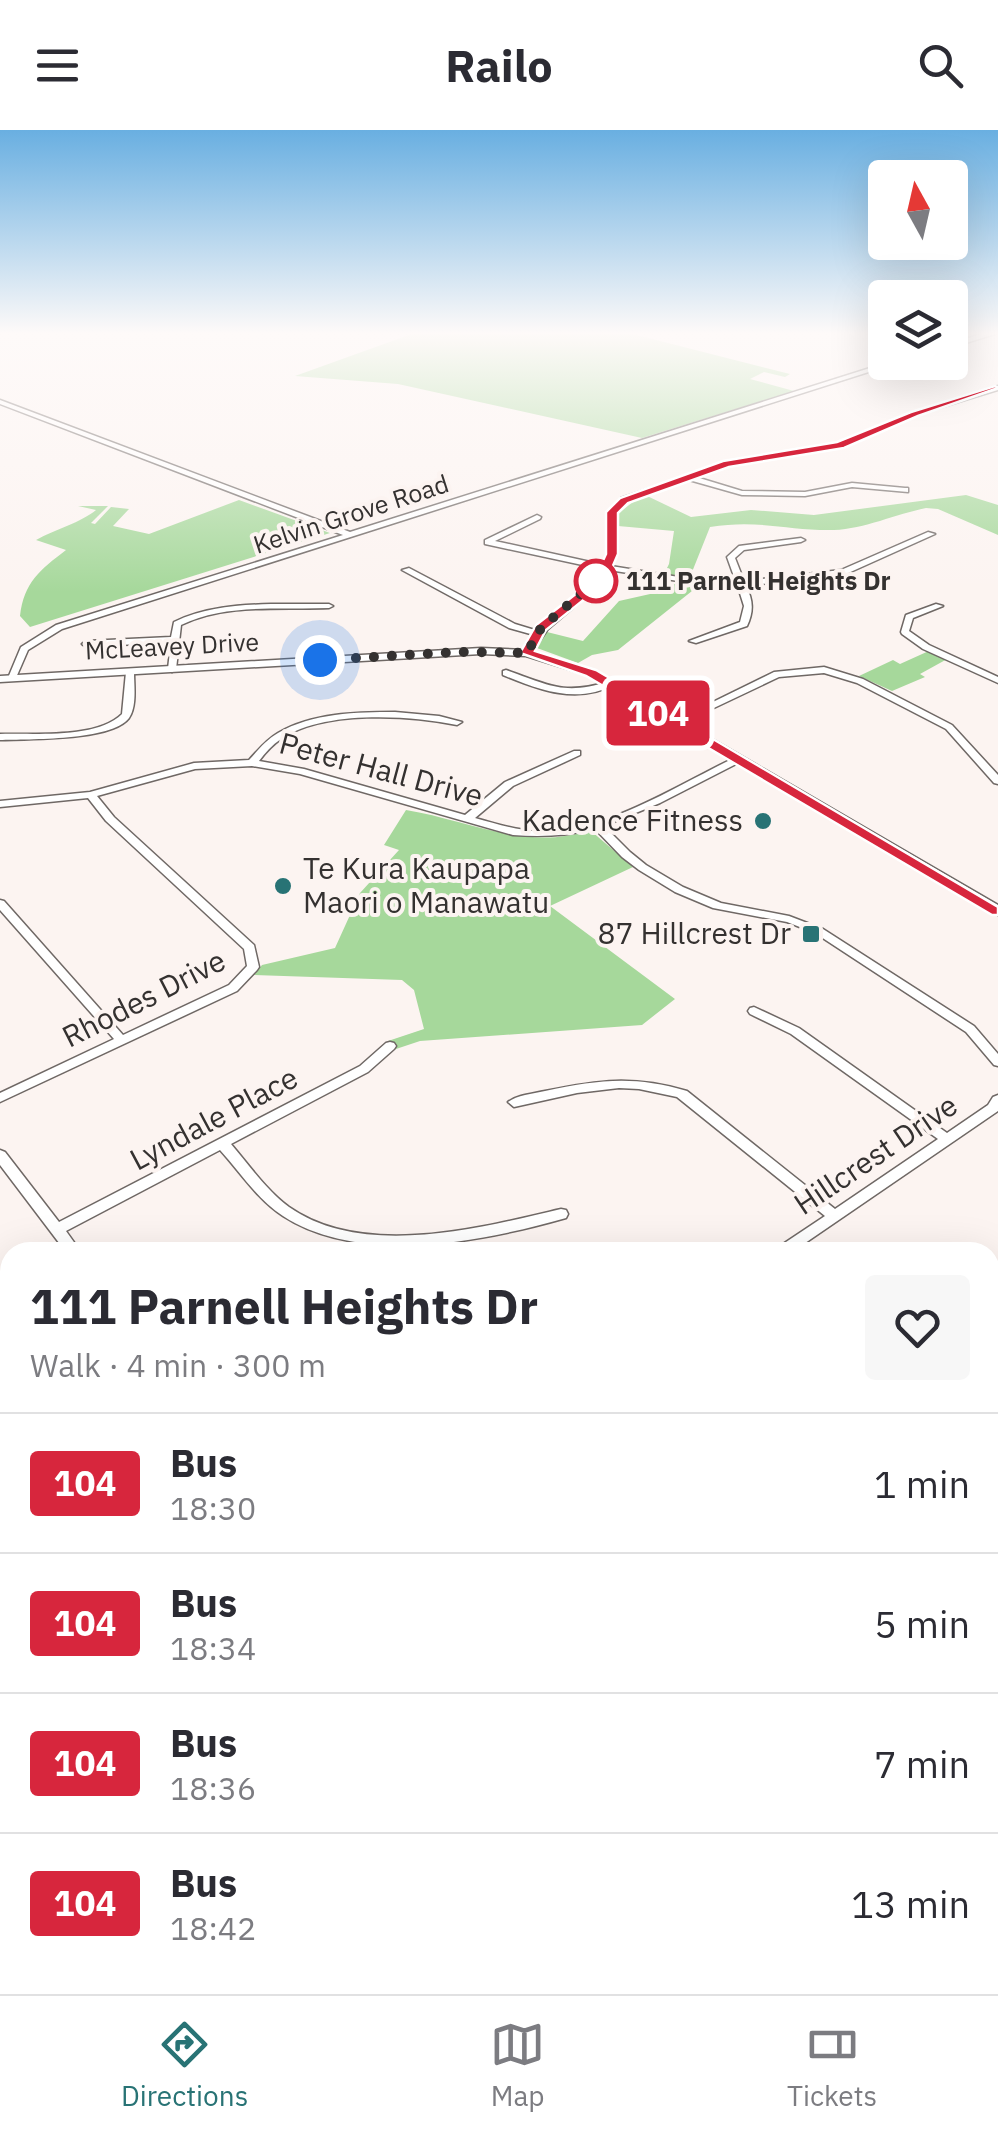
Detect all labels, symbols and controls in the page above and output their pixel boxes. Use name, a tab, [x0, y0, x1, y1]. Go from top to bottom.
text: Railo	[445, 36, 553, 94]
icon: menu	[30, 38, 85, 93]
icon: search	[913, 38, 968, 93]
north arrow	[868, 160, 968, 260]
map controls	[868, 160, 968, 380]
button: layers	[868, 280, 968, 380]
street label: Kelvin Grove Road	[249, 466, 453, 561]
marker: 111 Parnell Heights Dr	[575, 560, 617, 602]
place label: 111 Parnell Heights Dr	[626, 564, 891, 597]
street label: McLeavey Drive	[84, 624, 260, 667]
your location	[295, 635, 345, 685]
line badge: 104	[600, 680, 716, 746]
text: 104	[626, 690, 690, 736]
street label: Peter Hall Drive	[275, 723, 487, 814]
place label: Kadence Fitness	[522, 800, 743, 839]
marker: Kadence Fitness	[752, 810, 774, 832]
place label: Te Kura Kaupapa Maori o Manawatu	[303, 848, 549, 921]
marker: Te Kura Kaupapa Maori o Manawatu	[272, 875, 294, 897]
place label: 87 Hillcrest Dr	[597, 913, 791, 952]
marker: 87 Hillcrest Dr	[800, 923, 822, 945]
street label: Rhodes Drive	[55, 940, 232, 1055]
street label: Lyndale Place	[123, 1057, 304, 1178]
street label: Hillcrest Drive	[786, 1085, 964, 1223]
text: 111 Parnell Heights Dr	[30, 1275, 538, 1337]
button: heart	[865, 1275, 970, 1380]
text: Walk · 4 min · 300 m	[30, 1344, 326, 1386]
text: Bus	[170, 1438, 237, 1487]
text: 1 min	[874, 1459, 970, 1508]
text: 104	[53, 1460, 117, 1506]
text: 18:30	[170, 1487, 256, 1529]
text: Bus	[170, 1578, 237, 1627]
text: 5 min	[874, 1599, 970, 1648]
text: 104	[53, 1600, 117, 1646]
text: 18:34	[170, 1627, 256, 1669]
text: Bus	[170, 1718, 237, 1767]
text: 7 min	[874, 1739, 970, 1788]
text: 104	[53, 1740, 117, 1786]
text: 18:36	[170, 1767, 256, 1809]
text: Bus	[170, 1858, 237, 1907]
text: 13 min	[851, 1879, 970, 1928]
text: 104	[53, 1880, 117, 1926]
text: 18:42	[170, 1907, 256, 1949]
tab: Directions	[121, 2017, 248, 2114]
tab: Map	[490, 2017, 545, 2114]
tab: Tickets	[787, 2017, 877, 2114]

